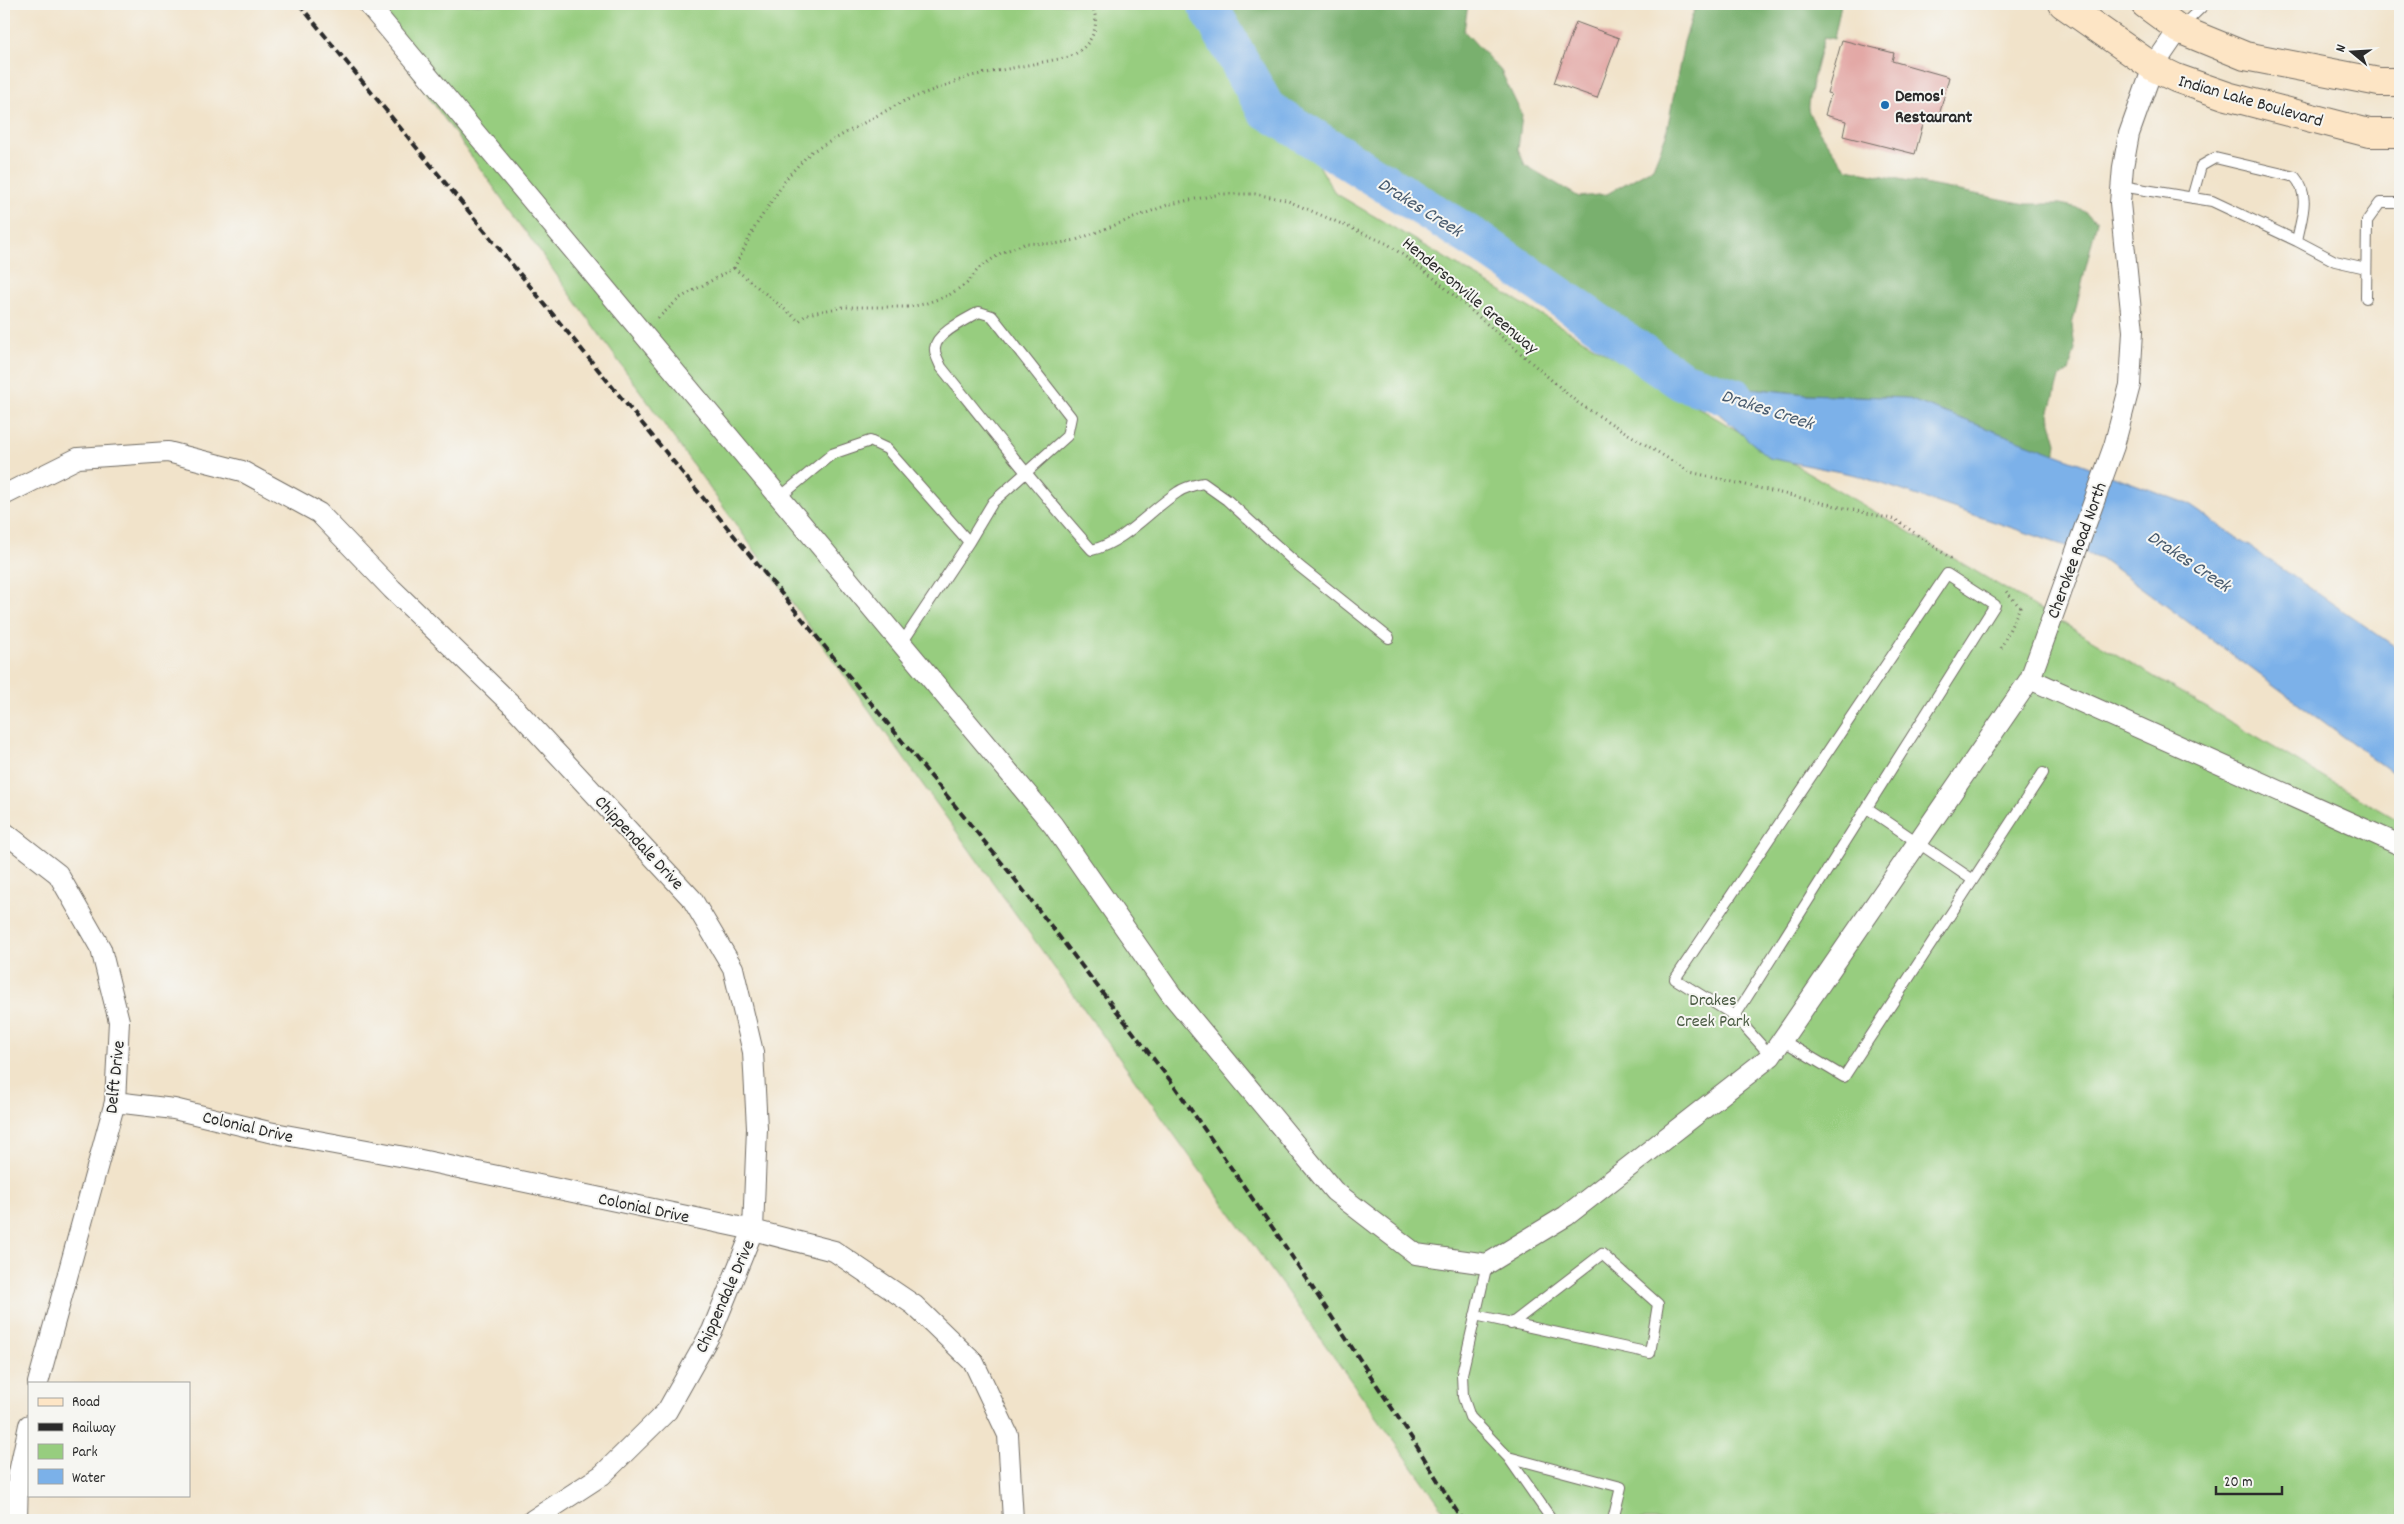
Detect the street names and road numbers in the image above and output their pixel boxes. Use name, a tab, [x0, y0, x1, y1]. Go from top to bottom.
street label: Indian Lake Boulevard	[2175, 70, 2326, 135]
street label: Hendersonville Greenway	[1396, 232, 1543, 362]
street label: Cherokee Road North	[2042, 479, 2115, 622]
street label: Chippendale Drive	[588, 791, 689, 897]
street label: Delft Drive	[100, 1039, 133, 1115]
street label: Colonial Drive	[200, 1106, 295, 1151]
street label: Colonial Drive	[596, 1188, 691, 1231]
street label: Chippendale Drive	[690, 1237, 762, 1357]

